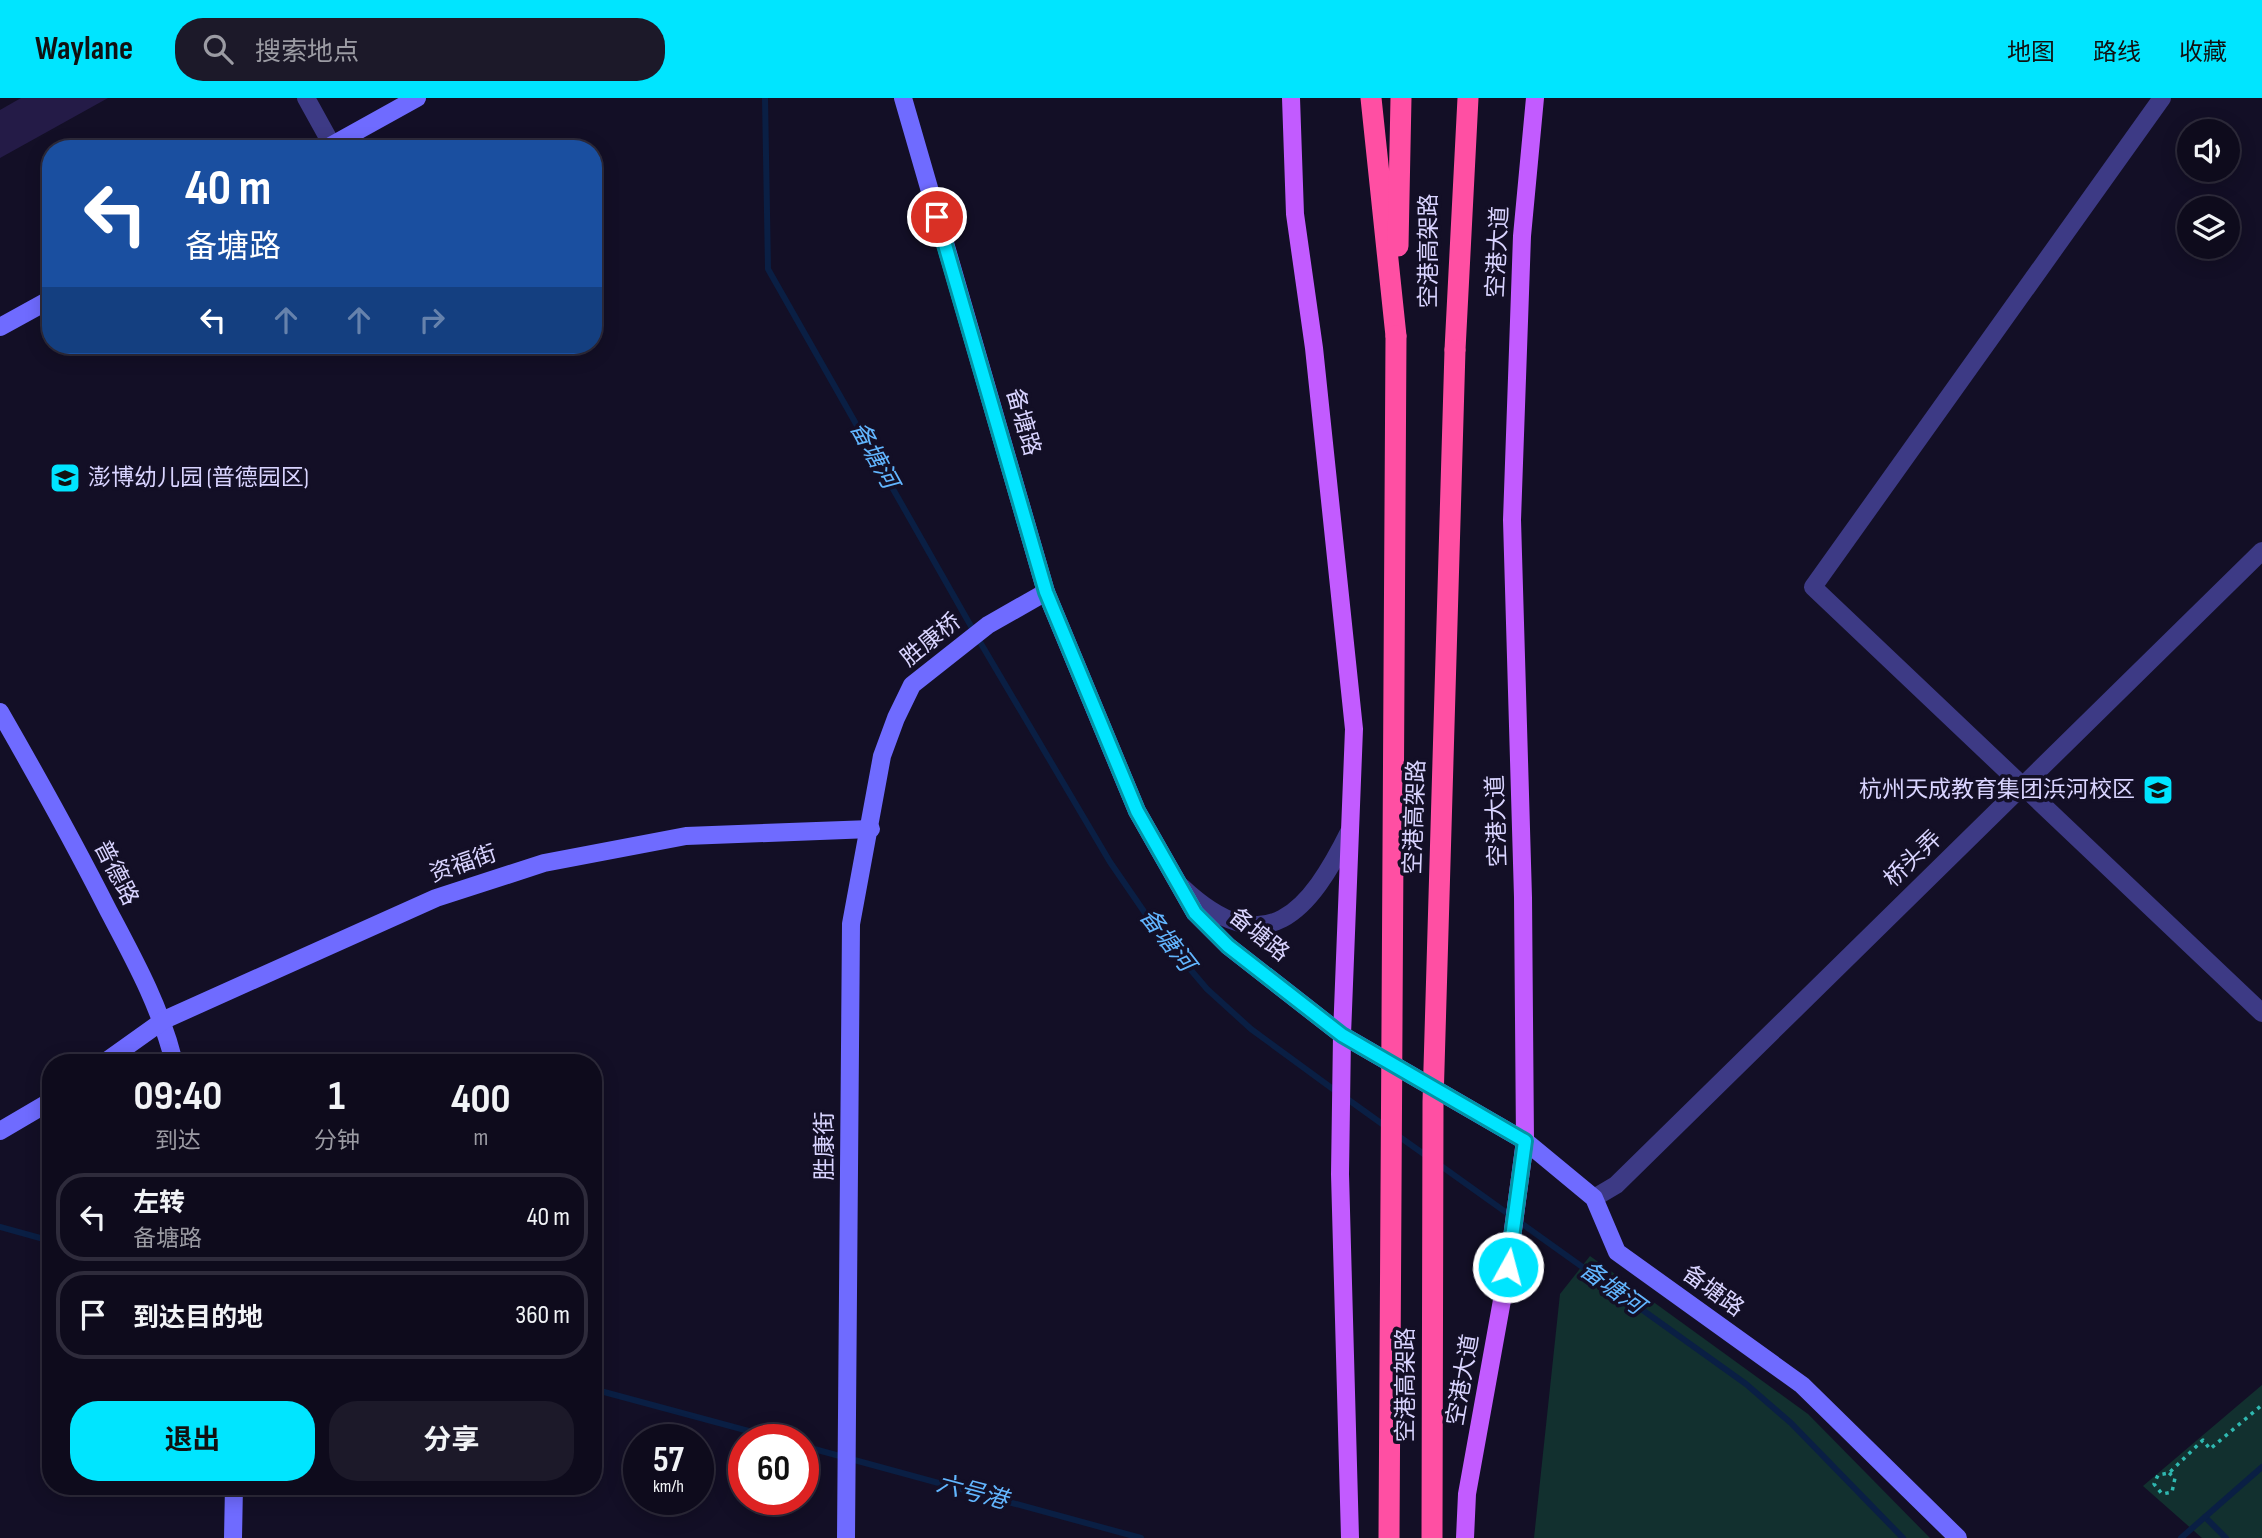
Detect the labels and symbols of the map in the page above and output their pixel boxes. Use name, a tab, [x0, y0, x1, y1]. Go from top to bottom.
pin	[907, 187, 967, 247]
street label: 空港高架路	[1415, 194, 1443, 309]
street label: 空港大道	[1482, 205, 1514, 299]
street label: 备塘路	[1000, 385, 1046, 459]
water label: 备塘河	[844, 416, 906, 497]
school or university icon: 澎博幼儿园 (普德园区)	[48, 461, 82, 495]
place label: 澎博幼儿园 (普德园区)	[88, 464, 309, 492]
street label: 胜康桥	[895, 607, 967, 673]
street label: 空港高架路	[1399, 759, 1431, 875]
school or university icon: 杭州天成教育集团浜河校区	[2141, 773, 2175, 807]
street label: 空港大道	[1481, 775, 1513, 867]
place label: 杭州天成教育集团浜河校区	[1859, 776, 2135, 804]
street label: 桥头弄	[1878, 825, 1948, 893]
street label: 普德路	[88, 836, 144, 910]
street label: 资福街	[426, 840, 500, 888]
street label: 备塘路	[1223, 902, 1295, 968]
water label: 备塘河	[1133, 903, 1203, 980]
street label: 胜康街	[811, 1112, 839, 1181]
position arrow	[1471, 1230, 1545, 1304]
water label: 备塘河	[1574, 1255, 1653, 1323]
street label: 备塘路	[1677, 1259, 1749, 1323]
street label: 空港高架路	[1392, 1328, 1420, 1443]
street label: 空港大道	[1441, 1332, 1485, 1428]
speed limit sign: 60	[728, 1424, 819, 1515]
water label: 六号港	[933, 1469, 1013, 1516]

